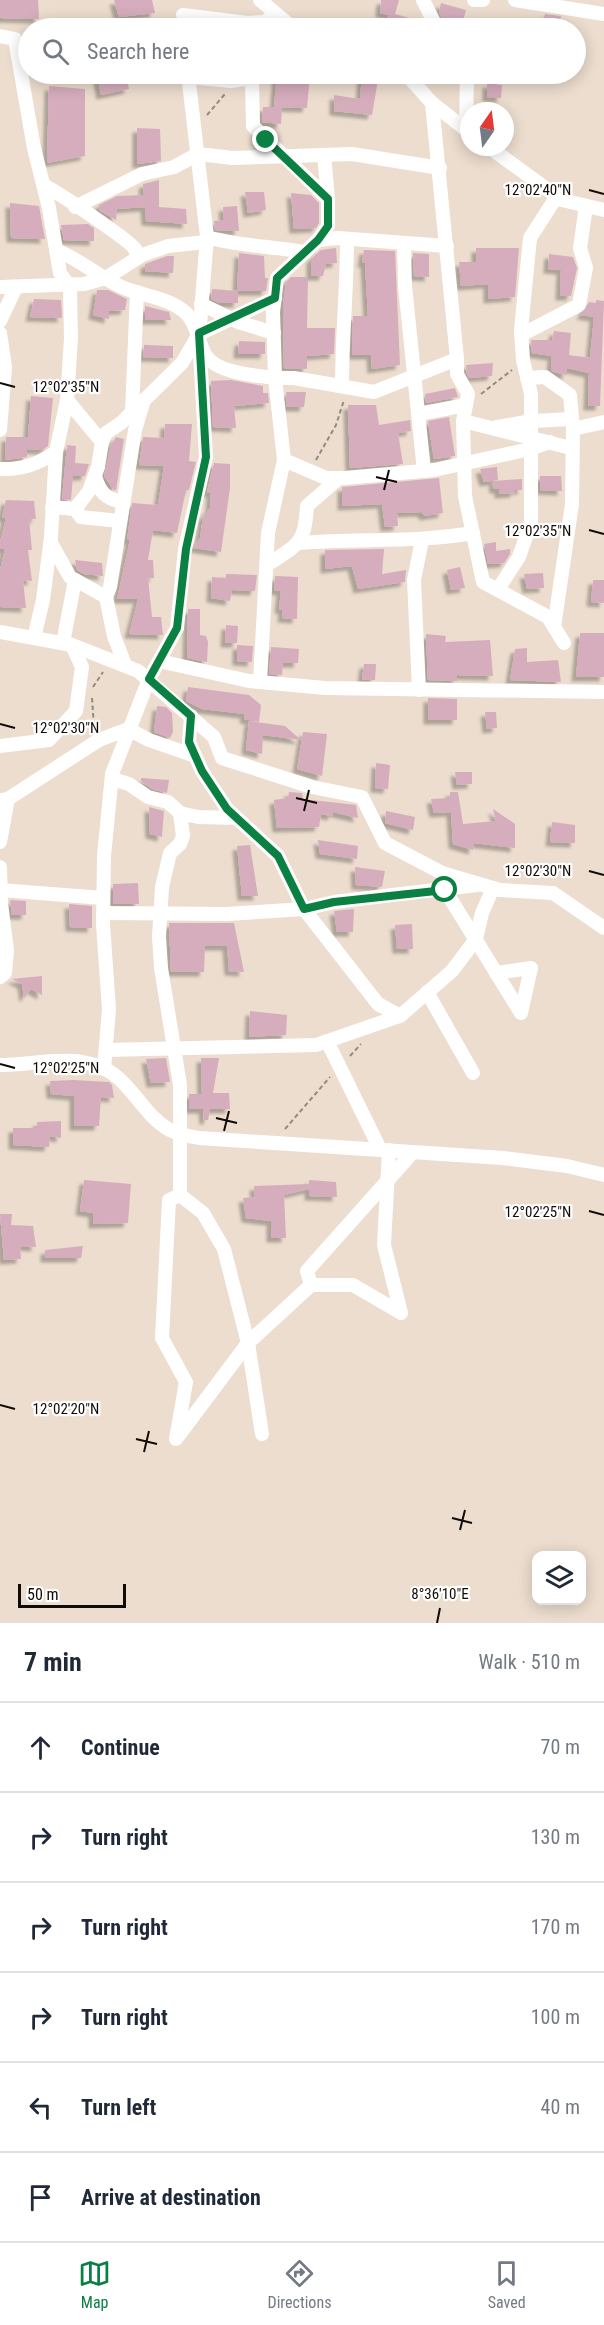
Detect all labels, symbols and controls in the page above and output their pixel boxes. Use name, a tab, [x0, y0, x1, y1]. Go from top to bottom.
search box	[18, 18, 586, 84]
icon: search	[39, 35, 72, 68]
text: Search here	[87, 39, 189, 64]
north arrow	[460, 102, 514, 156]
route end	[252, 126, 278, 152]
text: 12°02'40"N	[505, 181, 571, 199]
text: 12°02'35"N	[33, 378, 99, 396]
text: 12°02'35"N	[505, 522, 571, 540]
text: 12°02'30"N	[33, 719, 99, 737]
text: 12°02'30"N	[505, 862, 571, 880]
route start	[431, 876, 457, 902]
text: 12°02'25"N	[33, 1059, 99, 1077]
text: 12°02'25"N	[505, 1203, 571, 1221]
text: 12°02'20"N	[33, 1400, 99, 1418]
map controls	[532, 1551, 586, 1605]
button: layers	[532, 1551, 586, 1605]
scale bar	[18, 1581, 126, 1608]
text: 50 m	[27, 1585, 59, 1604]
text: 8°36'10"E	[411, 1585, 469, 1603]
text: 7 min	[24, 1647, 82, 1677]
text: Walk · 510 m	[479, 1650, 580, 1674]
icon: ahead	[24, 1731, 57, 1764]
text: Continue	[81, 1735, 160, 1760]
text: 70 m	[541, 1735, 580, 1759]
icon: right	[24, 1821, 57, 1854]
text: Turn right	[81, 1825, 168, 1850]
text: 130 m	[531, 1825, 580, 1849]
icon: right	[24, 1911, 57, 1944]
text: Turn right	[81, 1915, 168, 1940]
text: 170 m	[531, 1915, 580, 1939]
icon: right	[24, 2001, 57, 2034]
text: Turn right	[81, 2005, 168, 2030]
text: 100 m	[531, 2005, 580, 2029]
icon: left	[24, 2091, 57, 2124]
text: Turn left	[81, 2095, 156, 2120]
text: 40 m	[541, 2095, 580, 2119]
icon: arrive	[24, 2181, 57, 2214]
text: Arrive at destination	[81, 2185, 261, 2210]
tab: Map	[78, 2257, 111, 2312]
tab: Directions	[268, 2257, 331, 2312]
tab: Saved	[488, 2257, 526, 2312]

